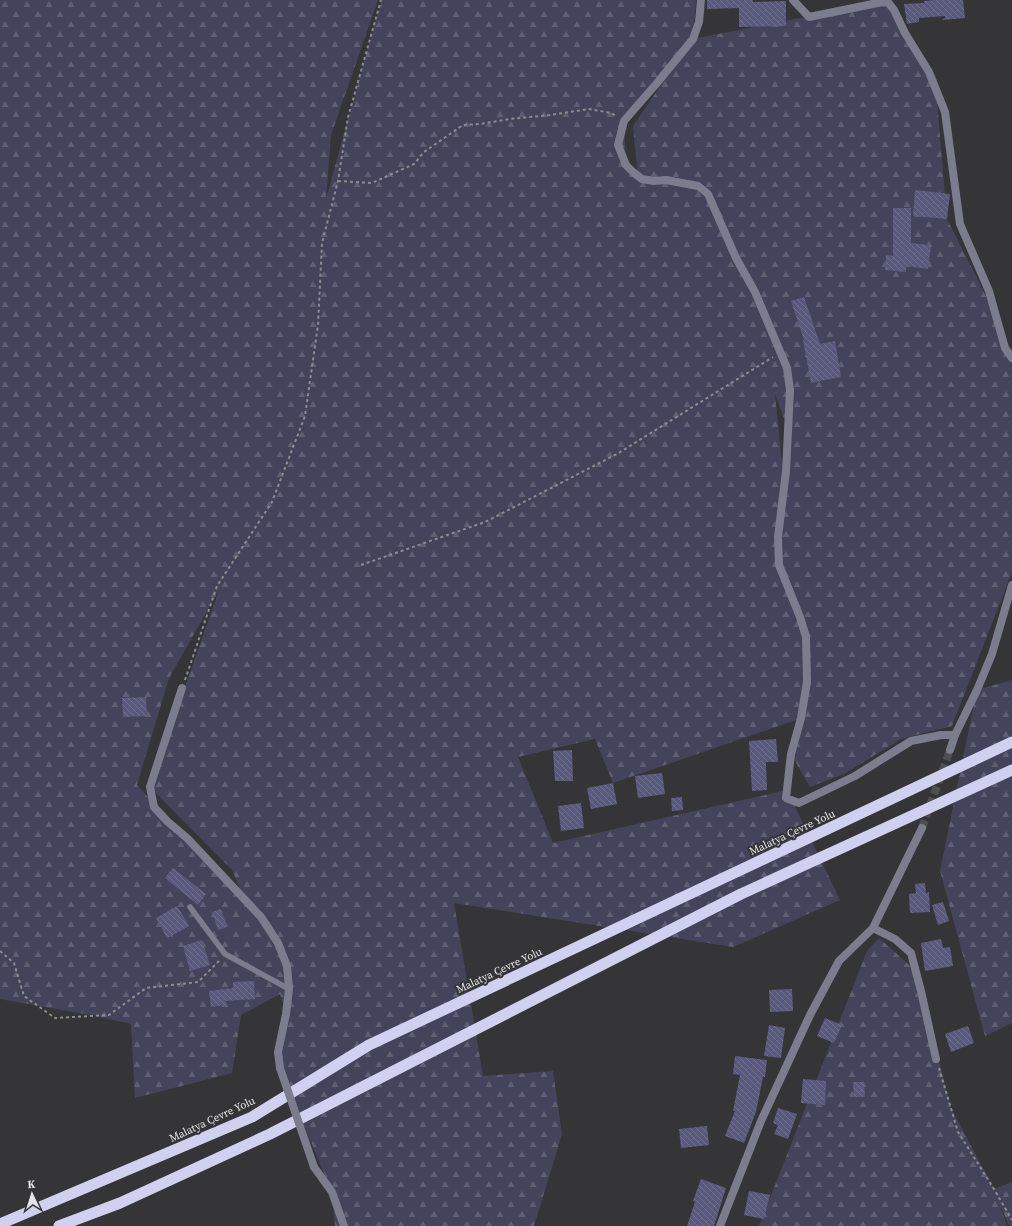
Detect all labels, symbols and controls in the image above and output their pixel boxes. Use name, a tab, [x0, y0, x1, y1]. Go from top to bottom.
street label: Malatya Çevre Yolu	[747, 806, 838, 859]
street label: Malatya Çevre Yolu	[454, 944, 545, 997]
street label: Malatya Çevre Yolu	[167, 1093, 258, 1146]
north arrow	[12, 1174, 52, 1214]
text: K	[27, 1177, 36, 1192]

